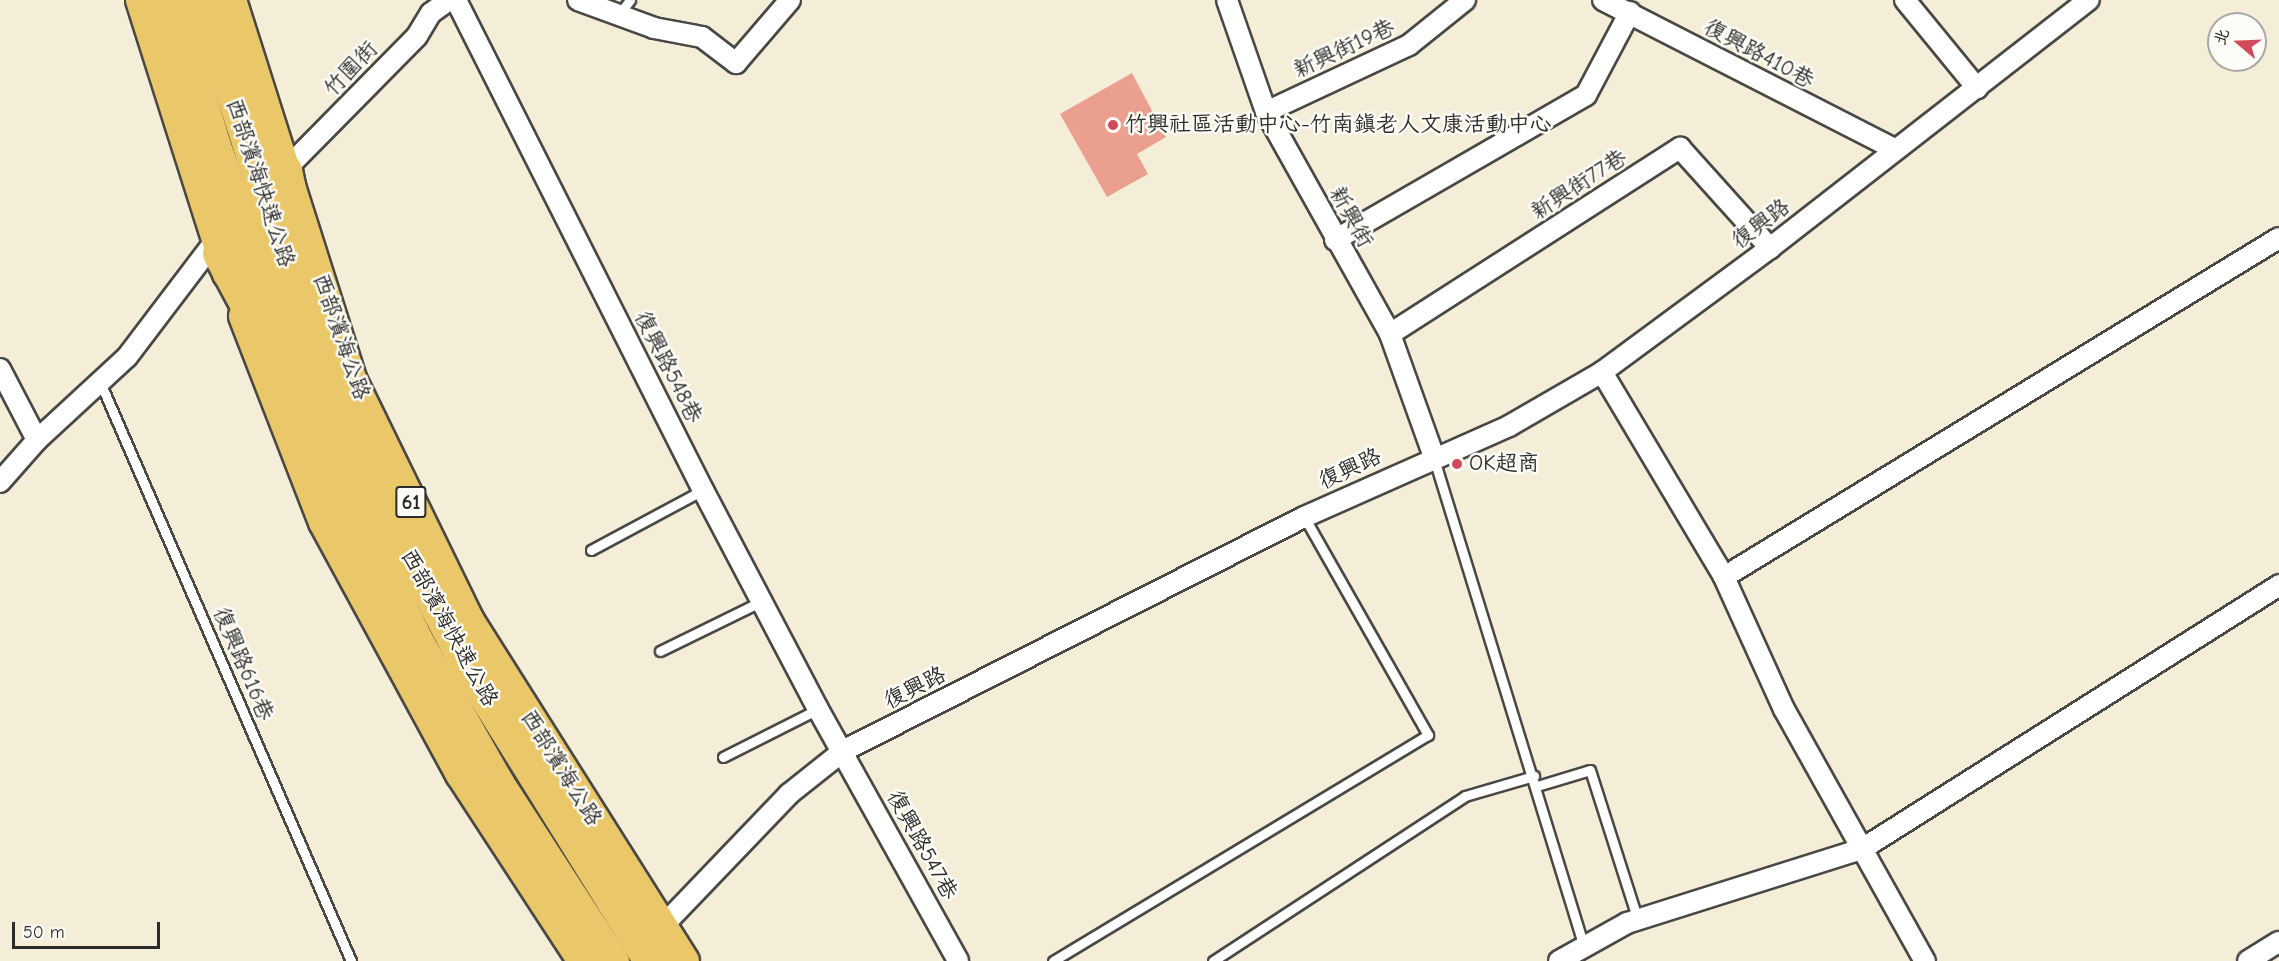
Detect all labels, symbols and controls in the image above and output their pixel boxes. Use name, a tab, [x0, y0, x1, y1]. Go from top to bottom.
north arrow	[2207, 12, 2267, 72]
street label: 新興街19巷	[1289, 14, 1399, 84]
street label: 復興路410巷	[1699, 14, 1819, 94]
text: 北	[2211, 26, 2233, 47]
street label: 竹圍街	[319, 36, 383, 102]
street label: 西部濱海快速公路	[220, 95, 300, 271]
place label: 竹興社區活動中心-竹南鎮老人文康活動中心	[1125, 112, 1552, 138]
marker: 竹興社區活動中心-竹南鎮老人文康活動中心	[1106, 118, 1120, 132]
street label: 新興街77巷	[1526, 144, 1632, 226]
street label: 新興街	[1323, 182, 1379, 252]
street label: 復興路	[1727, 194, 1795, 254]
street label: 西部濱海公路	[307, 270, 375, 404]
street label: 復興路548巷	[629, 307, 707, 427]
street label: 復興路	[1315, 443, 1385, 495]
place label: OK超商	[1469, 451, 1539, 477]
marker: OK超商	[1450, 457, 1464, 471]
road number: 61	[394, 484, 428, 520]
street label: 西部濱海快速公路	[395, 545, 503, 711]
street label: 復興路616巷	[207, 603, 279, 725]
street label: 復興路	[880, 661, 950, 715]
street label: 西部濱海公路	[515, 705, 607, 831]
street label: 復興路547巷	[881, 786, 963, 904]
scale bar	[15, 910, 164, 948]
text: 50 m	[23, 922, 65, 943]

